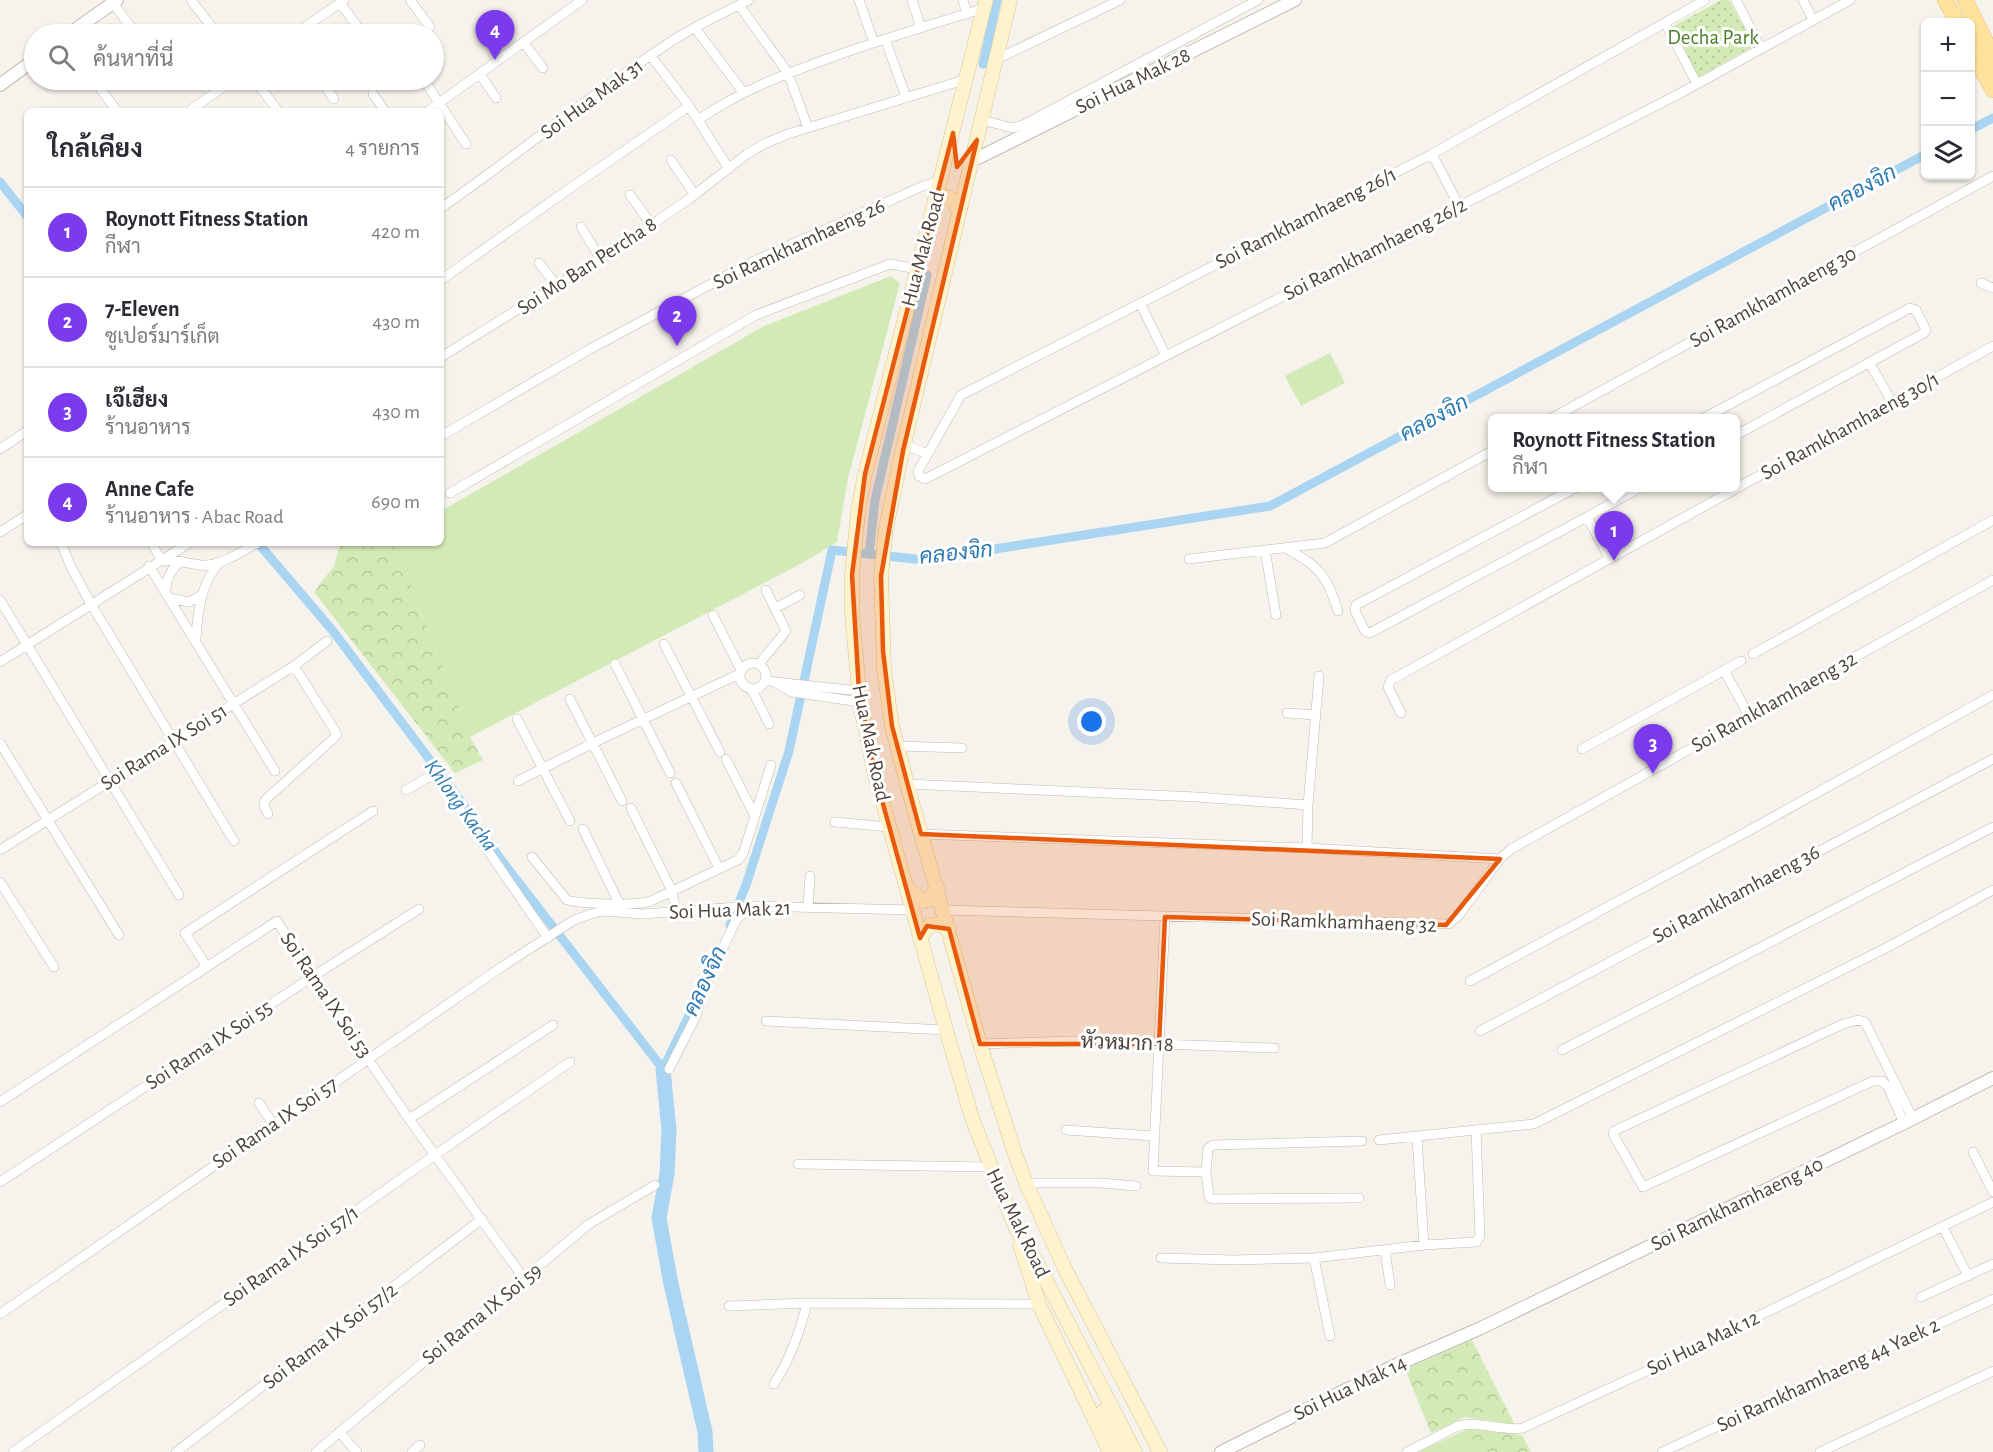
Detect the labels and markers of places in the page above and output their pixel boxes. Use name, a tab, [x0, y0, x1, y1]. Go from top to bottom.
pin: 4	[476, 10, 514, 60]
pin: 2	[658, 296, 696, 346]
pin: 1	[1594, 512, 1634, 561]
pin: 3	[1634, 724, 1672, 774]

